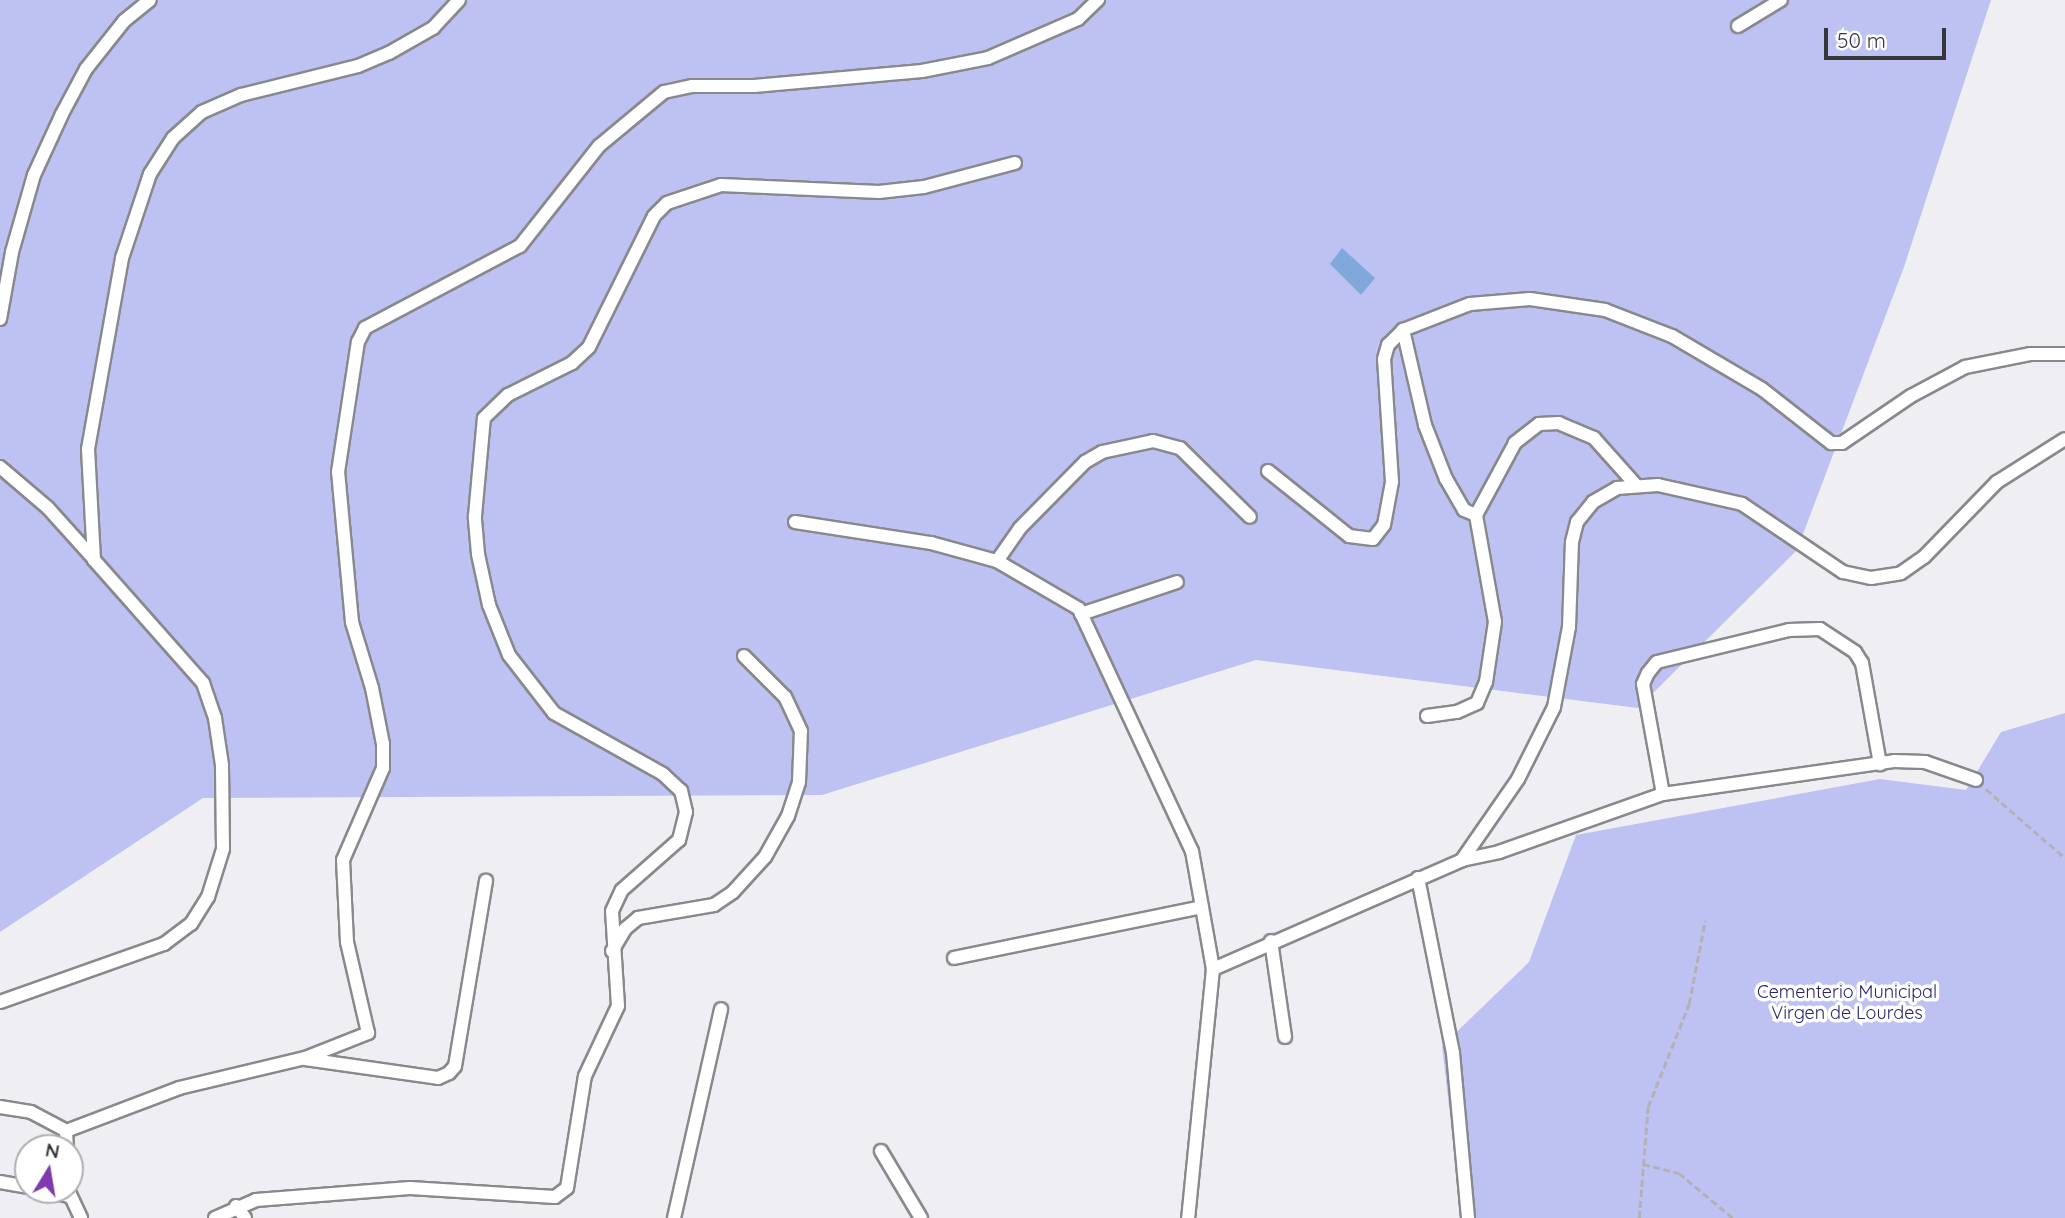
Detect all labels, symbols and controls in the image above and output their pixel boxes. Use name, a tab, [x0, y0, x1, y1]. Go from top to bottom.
scale bar	[1827, 14, 1950, 58]
text: 50 m	[1837, 27, 1886, 53]
park label: Cementerio Municipal Virgen de Lourdes	[1757, 982, 1937, 1024]
north arrow	[14, 1134, 84, 1204]
text: N	[43, 1137, 62, 1163]

